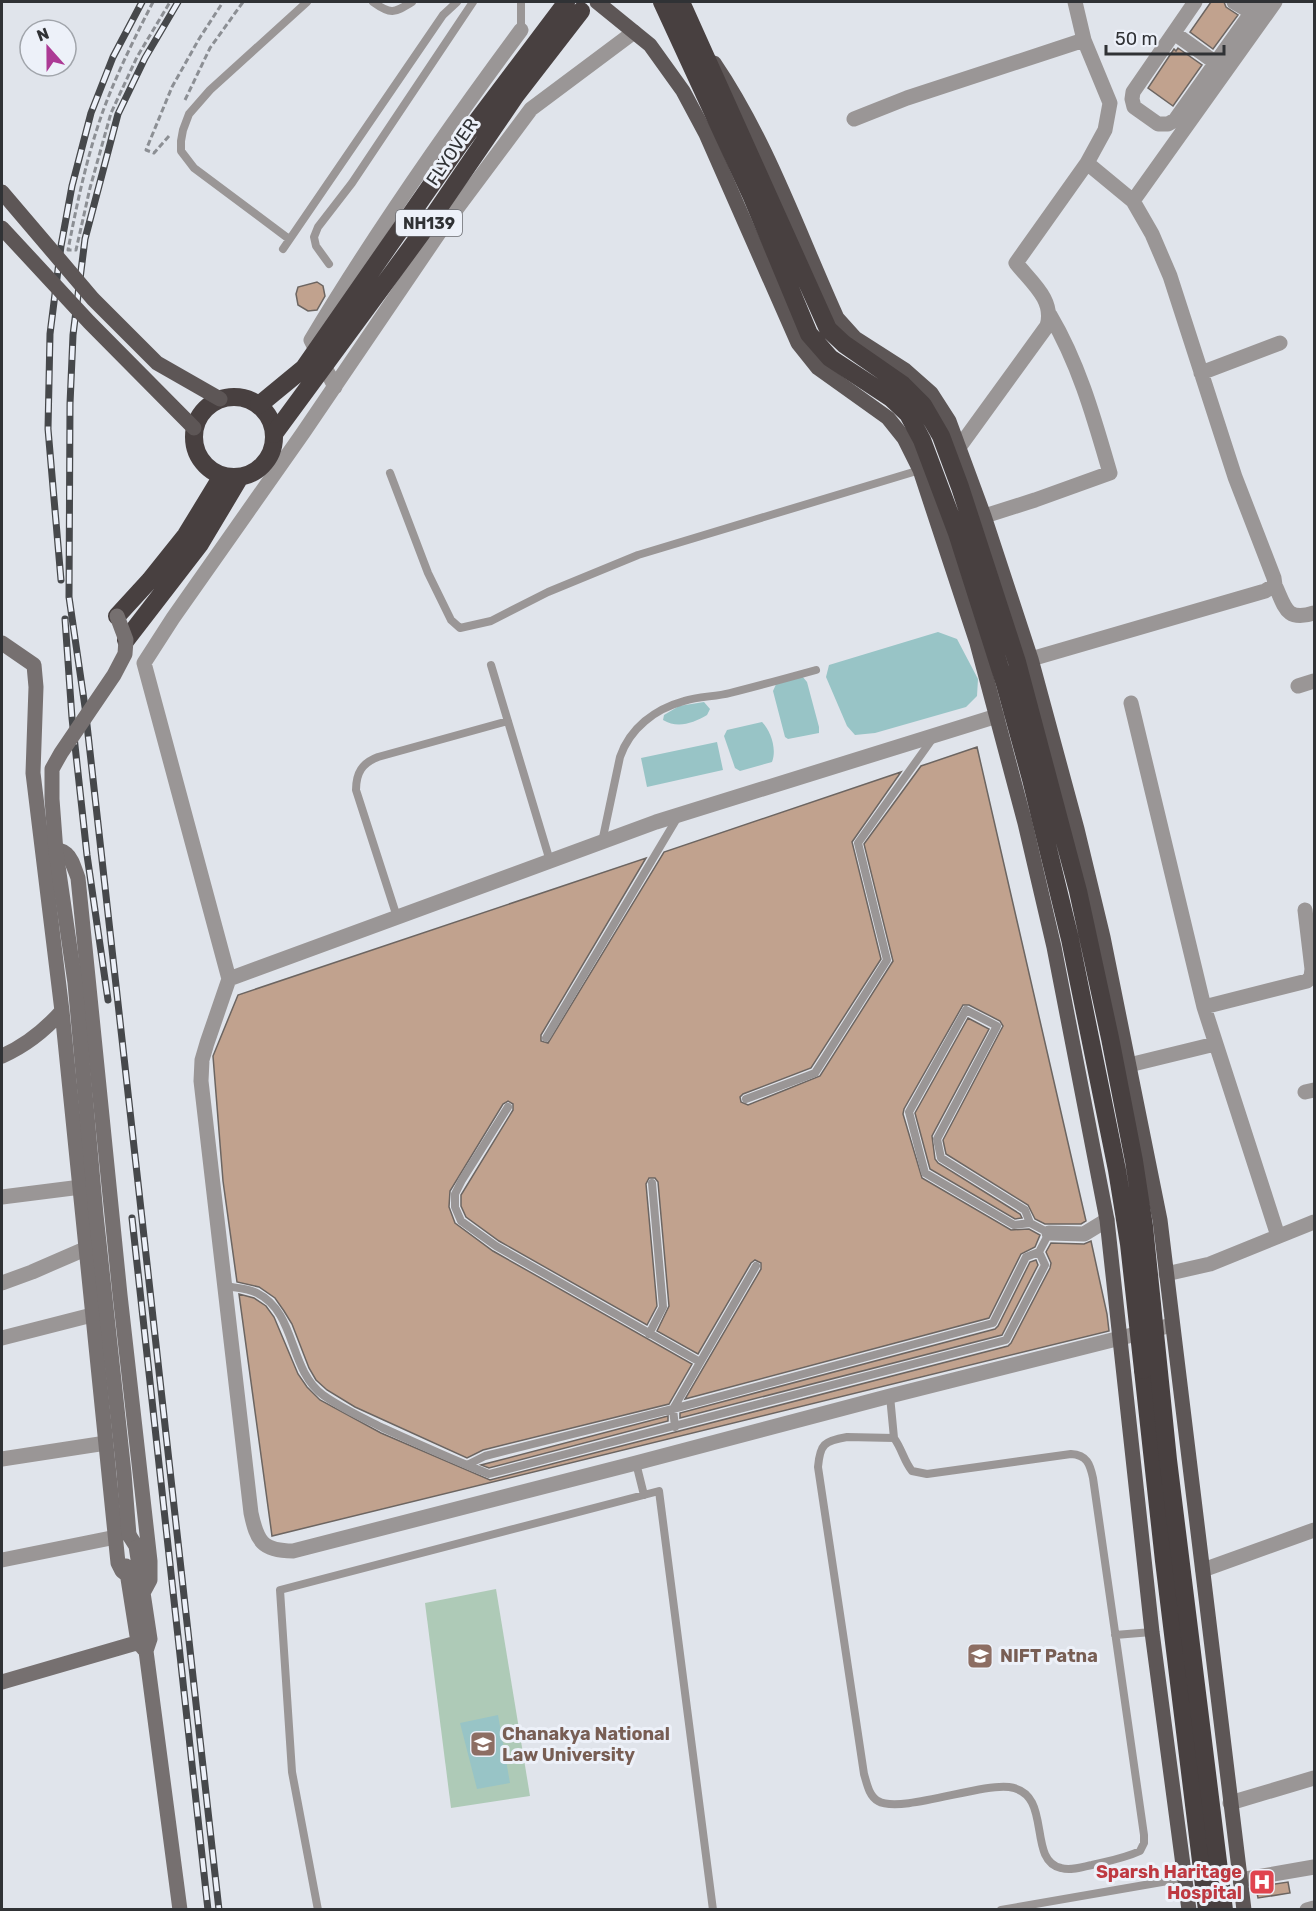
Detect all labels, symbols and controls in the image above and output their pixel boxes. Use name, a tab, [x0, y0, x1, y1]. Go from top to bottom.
north arrow	[18, 18, 78, 78]
scale bar	[1106, 18, 1224, 56]
text: N	[34, 24, 52, 45]
text: 50 m	[1115, 28, 1158, 50]
street label: FLYOVER	[422, 114, 483, 190]
road number: NH139	[396, 210, 462, 236]
school or university icon: NIFT Patna	[965, 1641, 995, 1671]
place label: NIFT Patna	[1000, 1645, 1098, 1667]
place label: Chanakya National Law University	[502, 1723, 670, 1766]
school or university icon: Chanakya National Law University	[468, 1729, 498, 1759]
place label: Sparsh Haritage Hospital	[1096, 1861, 1242, 1904]
hospital icon: Sparsh Haritage Hospital	[1247, 1867, 1277, 1897]

